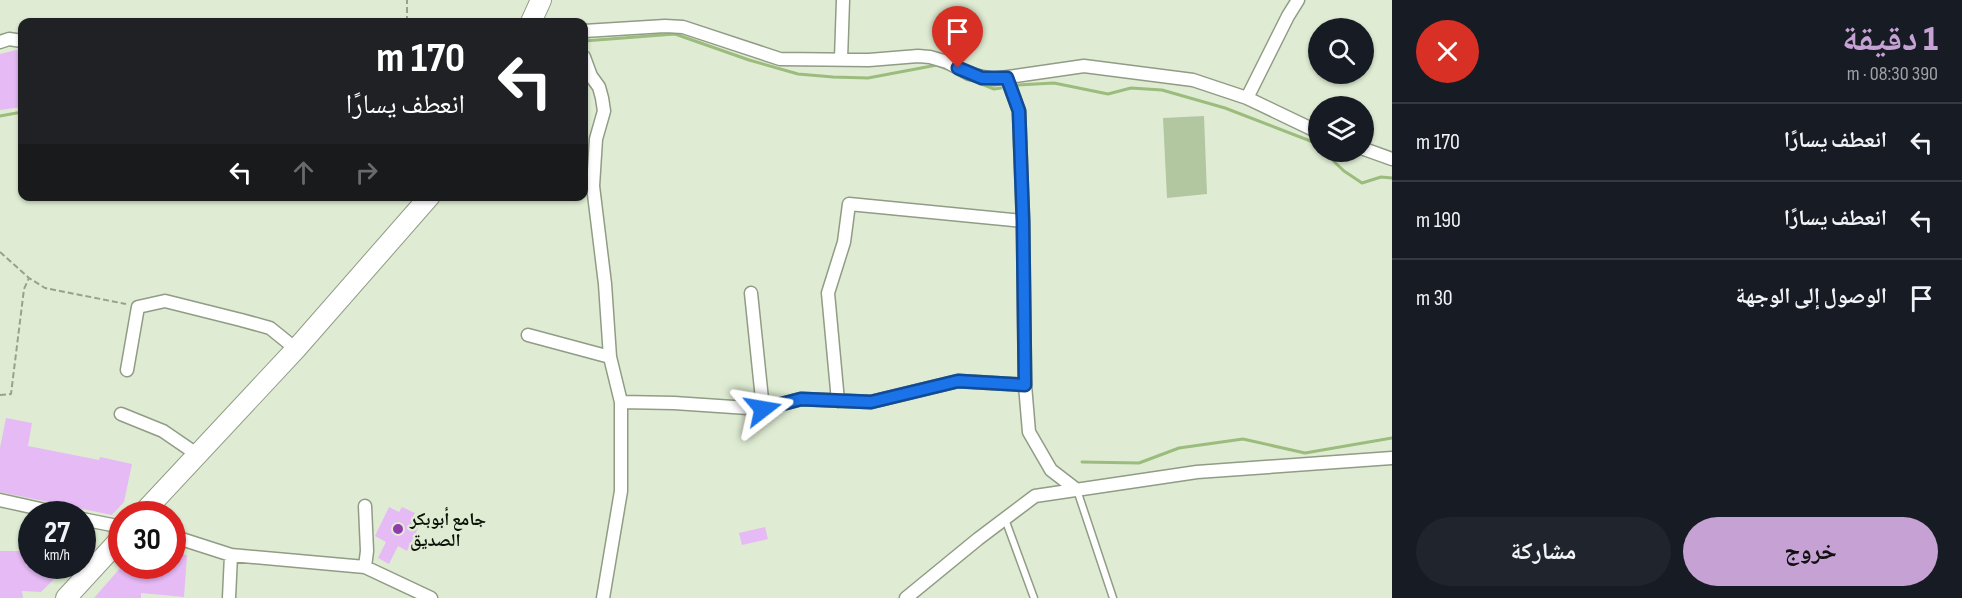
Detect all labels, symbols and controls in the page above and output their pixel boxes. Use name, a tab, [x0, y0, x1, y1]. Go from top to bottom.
pin	[932, 6, 983, 68]
icon: arrive	[941, 15, 974, 48]
map controls	[1308, 18, 1374, 162]
button: search	[1308, 18, 1374, 84]
text: 1 دقيقة	[1842, 18, 1938, 61]
button: close	[1416, 20, 1479, 83]
text: 170 m	[376, 33, 465, 84]
icon: left	[486, 42, 564, 120]
text: 390 m · 08:30	[1847, 62, 1938, 86]
text: انعطف يسارًا	[346, 89, 465, 121]
button: layers	[1308, 96, 1374, 162]
icon: left	[1905, 126, 1938, 159]
text: انعطف يسارًا	[1784, 127, 1887, 154]
text: 170 m	[1416, 129, 1460, 156]
icon: left	[224, 156, 257, 189]
icon: ahead	[287, 156, 320, 189]
icon: right	[350, 156, 383, 189]
icon: left	[1905, 204, 1938, 237]
text: انعطف يسارًا	[1784, 205, 1887, 232]
text: 190 m	[1416, 207, 1461, 234]
icon: arrive	[1905, 282, 1938, 315]
text: الوصول إلى الوجهة	[1735, 283, 1887, 310]
text: 30 m	[1416, 285, 1453, 312]
position arrow	[731, 377, 795, 441]
speed limit sign: 30	[108, 501, 186, 579]
place label: جامع أبوبكر الصديق	[409, 507, 486, 551]
text: 27	[44, 515, 70, 551]
button: مشاركة	[1416, 517, 1671, 586]
button: خروج	[1683, 517, 1938, 586]
marker: جامع أبوبكر الصديق	[391, 522, 405, 536]
text: km/h	[44, 546, 70, 565]

